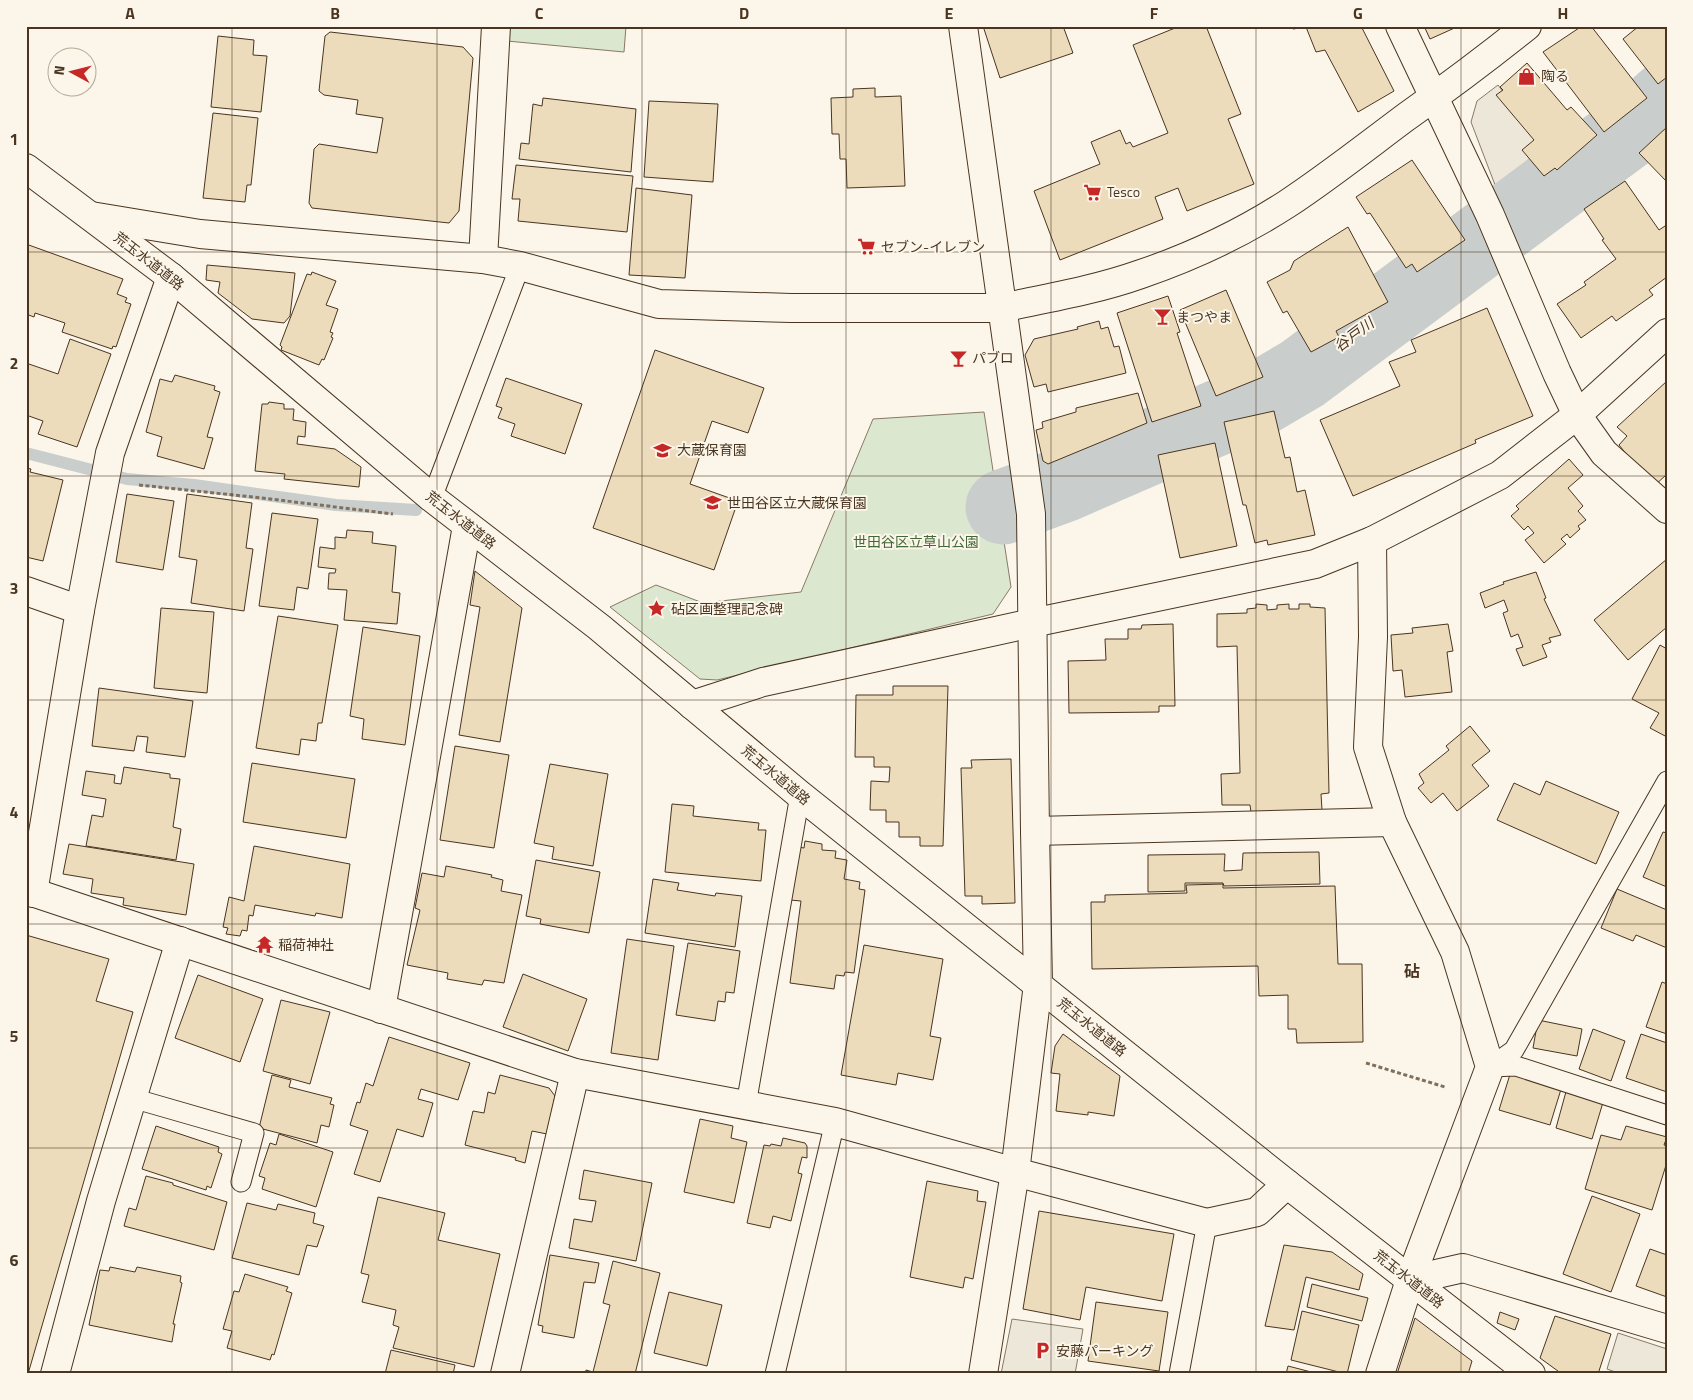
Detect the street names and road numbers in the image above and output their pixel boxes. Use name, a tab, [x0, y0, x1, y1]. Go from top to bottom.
street label: 荒玉水道道路	[110, 226, 189, 295]
street label: 荒玉水道道路	[422, 485, 501, 554]
street label: 荒玉水道道路	[737, 740, 815, 810]
street label: 荒玉水道道路	[1053, 992, 1132, 1061]
street label: 荒玉水道道路	[1370, 1244, 1449, 1313]

